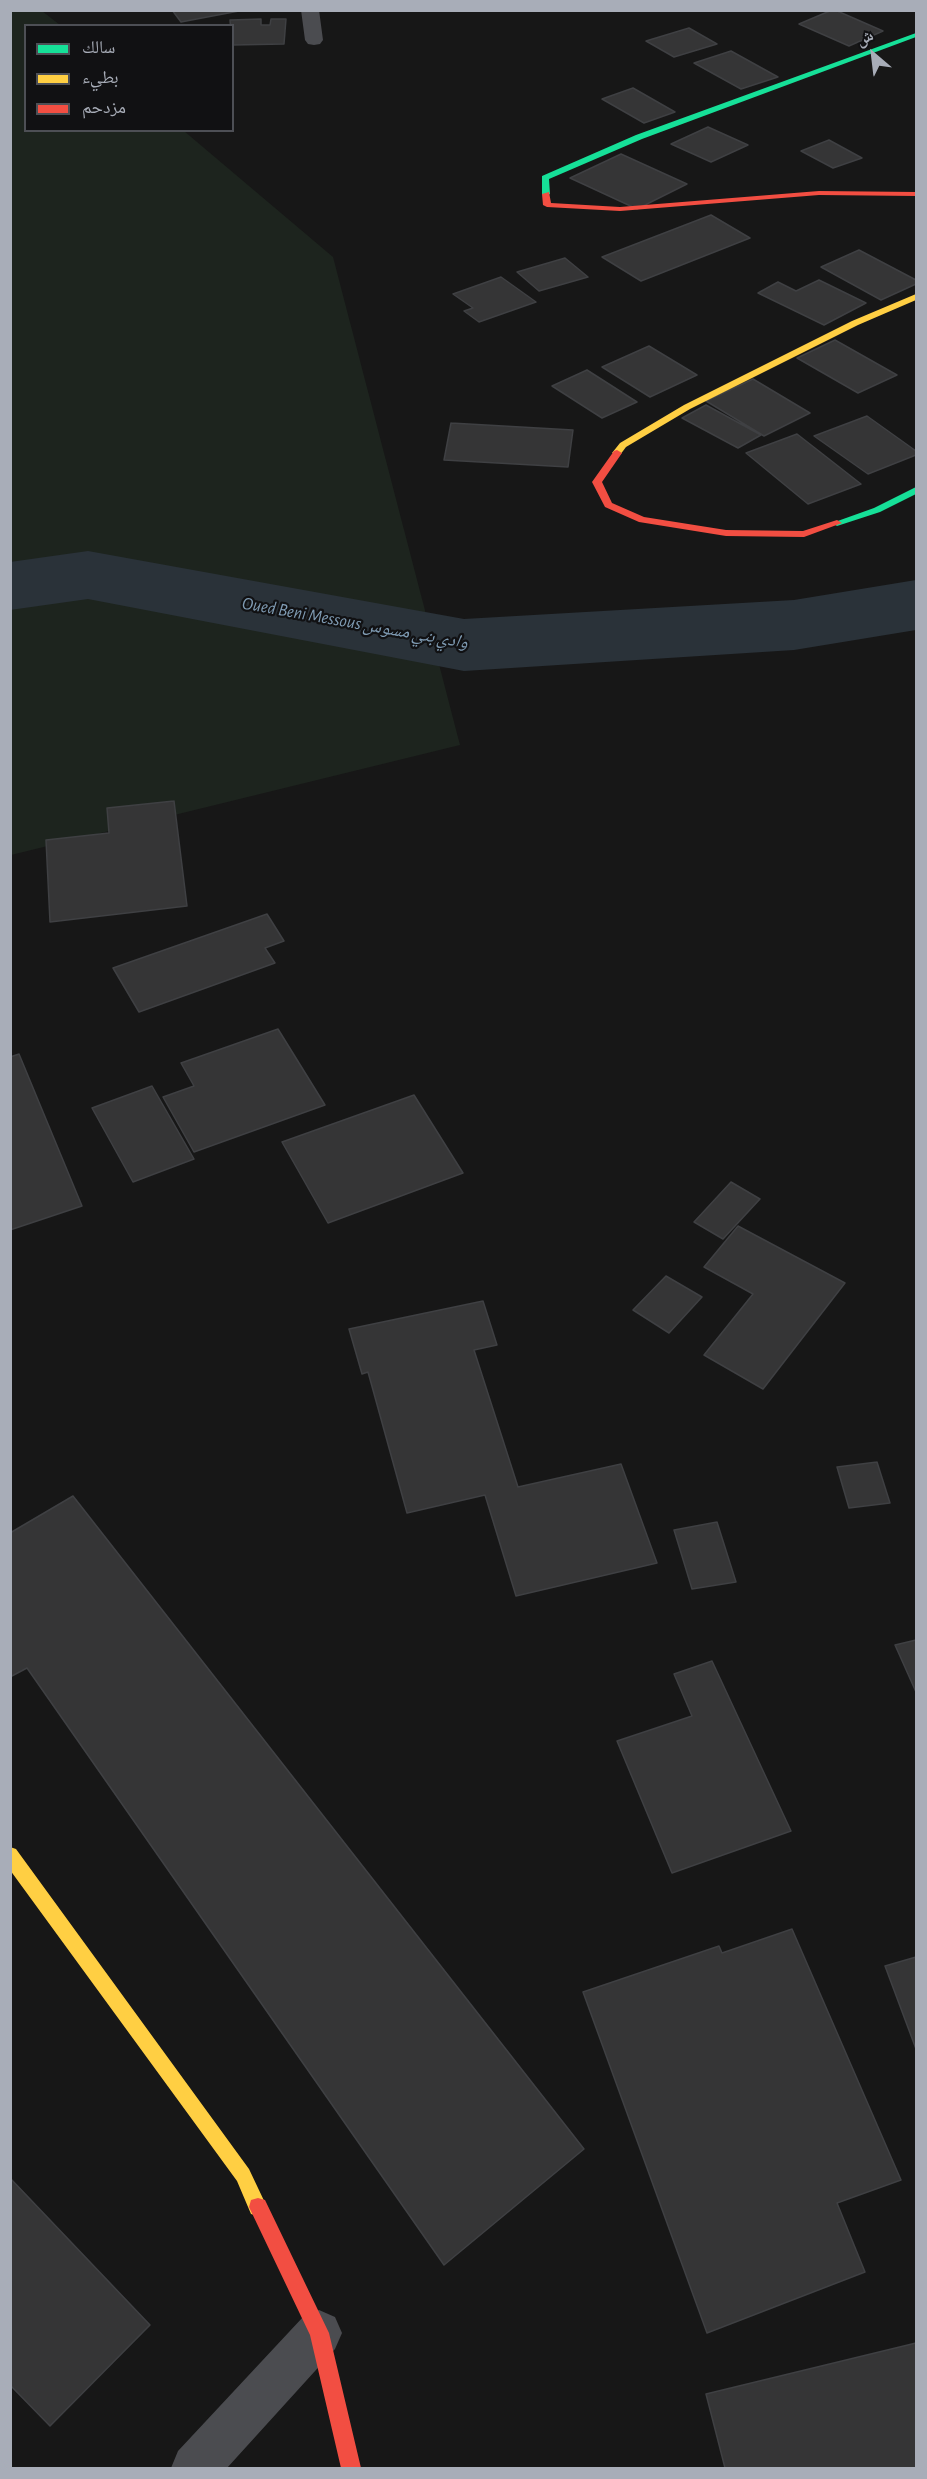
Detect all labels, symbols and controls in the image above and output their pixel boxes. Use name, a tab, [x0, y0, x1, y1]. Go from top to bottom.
legend	[24, 24, 234, 132]
north arrow	[843, 24, 903, 84]
text: ش	[853, 27, 876, 49]
text: سالك	[82, 39, 115, 57]
text: بطيء	[82, 69, 119, 87]
text: مزدحم	[82, 99, 126, 117]
water label: Oued Beni Messous وادي بني مسوس	[240, 592, 470, 654]

